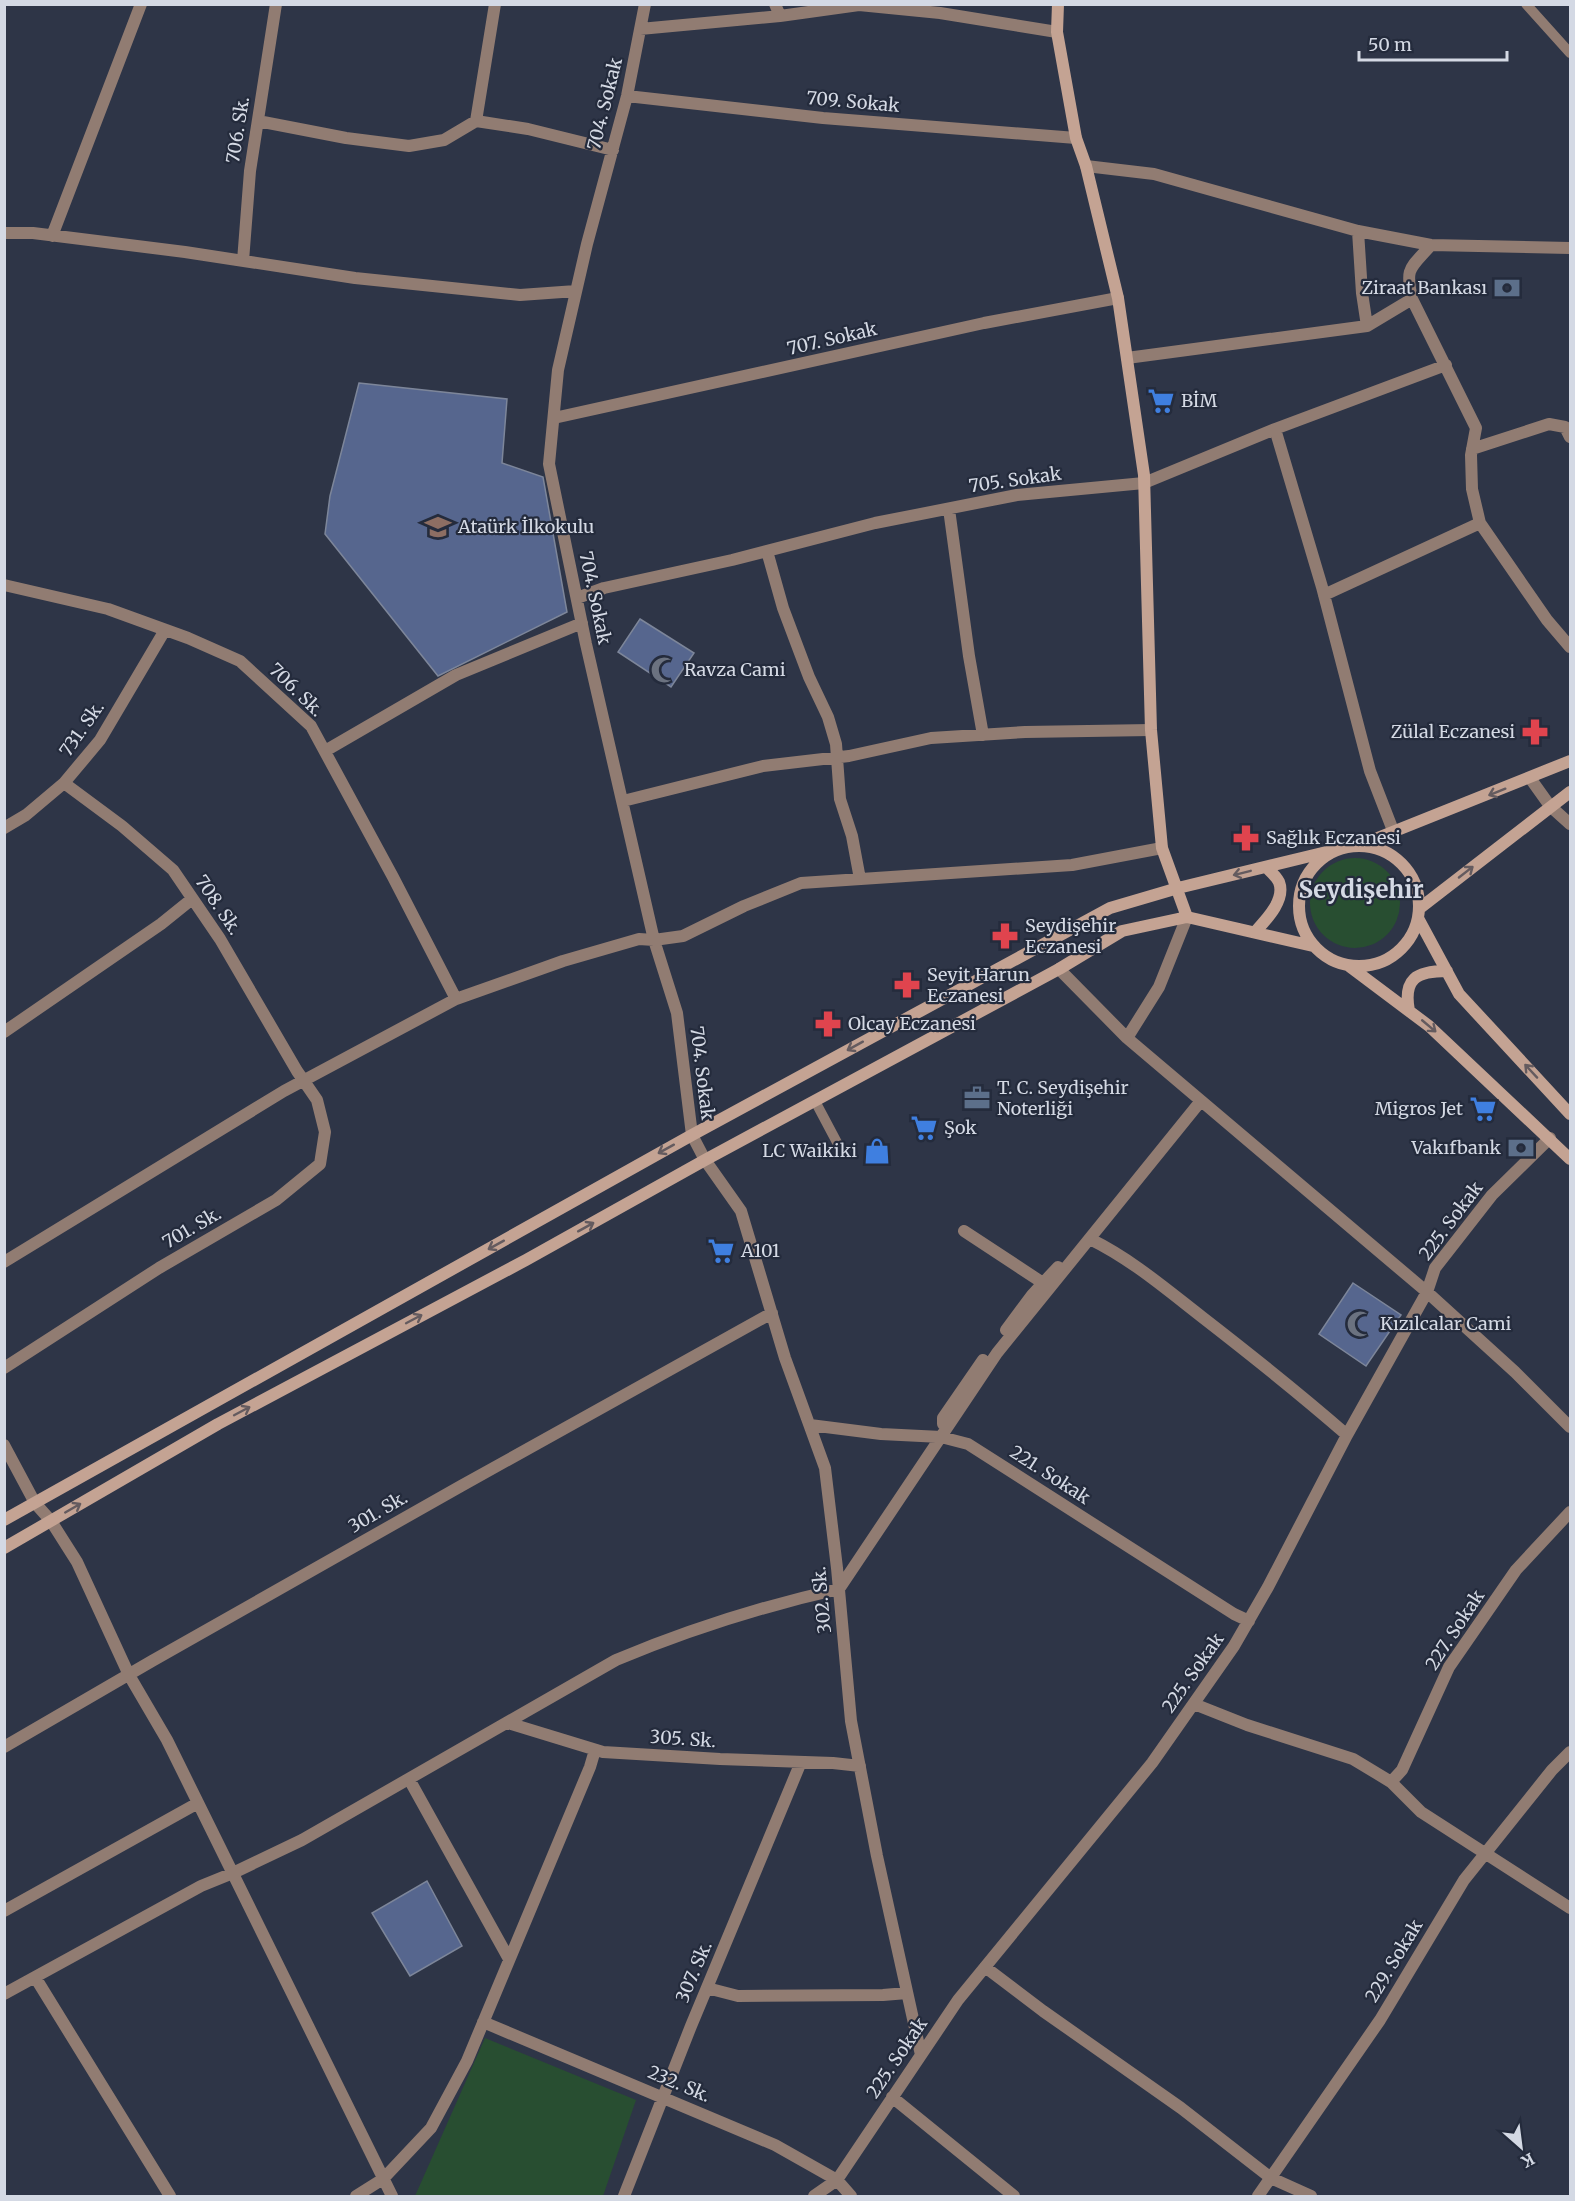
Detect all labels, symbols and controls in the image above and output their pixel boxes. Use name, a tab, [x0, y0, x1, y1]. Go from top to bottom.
scale bar	[1359, 24, 1508, 62]
text: 50 m	[1368, 33, 1412, 56]
street label: 704. Sokak	[582, 55, 627, 152]
street label: 709. Sokak	[806, 86, 901, 117]
street label: 706. Sk.	[221, 95, 254, 165]
bank icon: Ziraat Bankası	[1492, 273, 1522, 303]
place label: Ziraat Bankası	[1361, 276, 1487, 299]
street label: 707. Sokak	[785, 317, 880, 360]
supermarket icon: BİM	[1146, 386, 1176, 416]
place label: BİM	[1181, 389, 1218, 412]
street label: 705. Sokak	[967, 462, 1063, 497]
school or university icon: Ataürk İlkokulu	[423, 512, 453, 542]
place label: Ataürk İlkokulu	[457, 515, 594, 538]
street label: 704. Sokak	[574, 549, 617, 647]
mosque icon: Ravza Cami	[649, 655, 679, 685]
street label: 706. Sk.	[264, 658, 329, 721]
place label: Ravza Cami	[684, 658, 786, 681]
street label: 731. Sk.	[54, 696, 109, 761]
pharmacy icon: Zülal Eczanesi	[1520, 717, 1550, 747]
place label: Zülal Eczanesi	[1391, 720, 1515, 743]
one-way arrow	[1488, 787, 1507, 798]
pharmacy icon: Sağlık Eczanesi	[1231, 823, 1261, 853]
place label: Sağlık Eczanesi	[1266, 826, 1401, 849]
one-way arrow	[1458, 865, 1474, 878]
one-way arrow	[1232, 867, 1251, 879]
street label: 708. Sk.	[190, 870, 247, 939]
district label: Seydişehir	[1298, 874, 1424, 905]
place label: Seydişehir Eczanesi	[1025, 914, 1116, 958]
pharmacy icon: Seydişehir Eczanesi	[990, 921, 1020, 951]
place label: Seyit Harun Eczanesi	[927, 963, 1030, 1007]
pharmacy icon: Seyit Harun Eczanesi	[892, 970, 922, 1000]
pharmacy icon: Olcay Eczanesi	[813, 1009, 843, 1039]
place label: Olcay Eczanesi	[848, 1012, 976, 1035]
one-way arrow	[1421, 1019, 1436, 1033]
street label: 704. Sokak	[685, 1025, 720, 1122]
one-way arrow	[847, 1040, 864, 1052]
one-way arrow	[1524, 1064, 1538, 1079]
place label: T. C. Seydişehir Noterliği	[997, 1076, 1129, 1120]
office icon: T. C. Seydişehir Noterliği	[962, 1083, 992, 1113]
supermarket icon: Migros Jet	[1468, 1094, 1498, 1124]
place label: Migros Jet	[1375, 1097, 1463, 1120]
supermarket icon: Şok	[909, 1113, 939, 1143]
place label: Şok	[944, 1116, 977, 1139]
bank icon: Vakıfbank	[1506, 1133, 1536, 1163]
shop icon: LC Waikiki	[862, 1136, 892, 1166]
place label: Vakıfbank	[1410, 1136, 1502, 1159]
place label: LC Waikiki	[762, 1139, 857, 1162]
one-way arrow	[657, 1144, 675, 1155]
street label: 225. Sokak	[1414, 1176, 1488, 1265]
street label: 701. Sk.	[158, 1202, 225, 1254]
one-way arrow	[577, 1220, 594, 1232]
supermarket icon: A101	[706, 1236, 736, 1266]
place label: A101	[740, 1239, 780, 1262]
one-way arrow	[487, 1240, 505, 1251]
mosque icon: Kızılcalar Cami	[1345, 1309, 1375, 1339]
place label: Kızılcalar Cami	[1380, 1312, 1512, 1335]
one-way arrow	[405, 1313, 422, 1325]
one-way arrow	[233, 1405, 250, 1417]
street label: 221. Sokak	[1006, 1440, 1095, 1509]
street label: 301. Sk.	[344, 1486, 411, 1538]
one-way arrow	[64, 1502, 81, 1514]
street label: 302. Sk.	[807, 1566, 836, 1635]
street label: 227. Sokak	[1420, 1585, 1489, 1674]
street label: 225. Sokak	[1157, 1628, 1229, 1717]
street label: 305. Sk.	[649, 1725, 717, 1752]
street label: 229. Sokak	[1360, 1915, 1428, 2006]
street label: 307. Sk.	[670, 1938, 717, 2006]
street label: 225. Sokak	[861, 2012, 932, 2102]
street label: 232. Sk.	[644, 2060, 714, 2107]
north arrow	[1491, 2117, 1551, 2177]
text: K	[1518, 2149, 1538, 2172]

